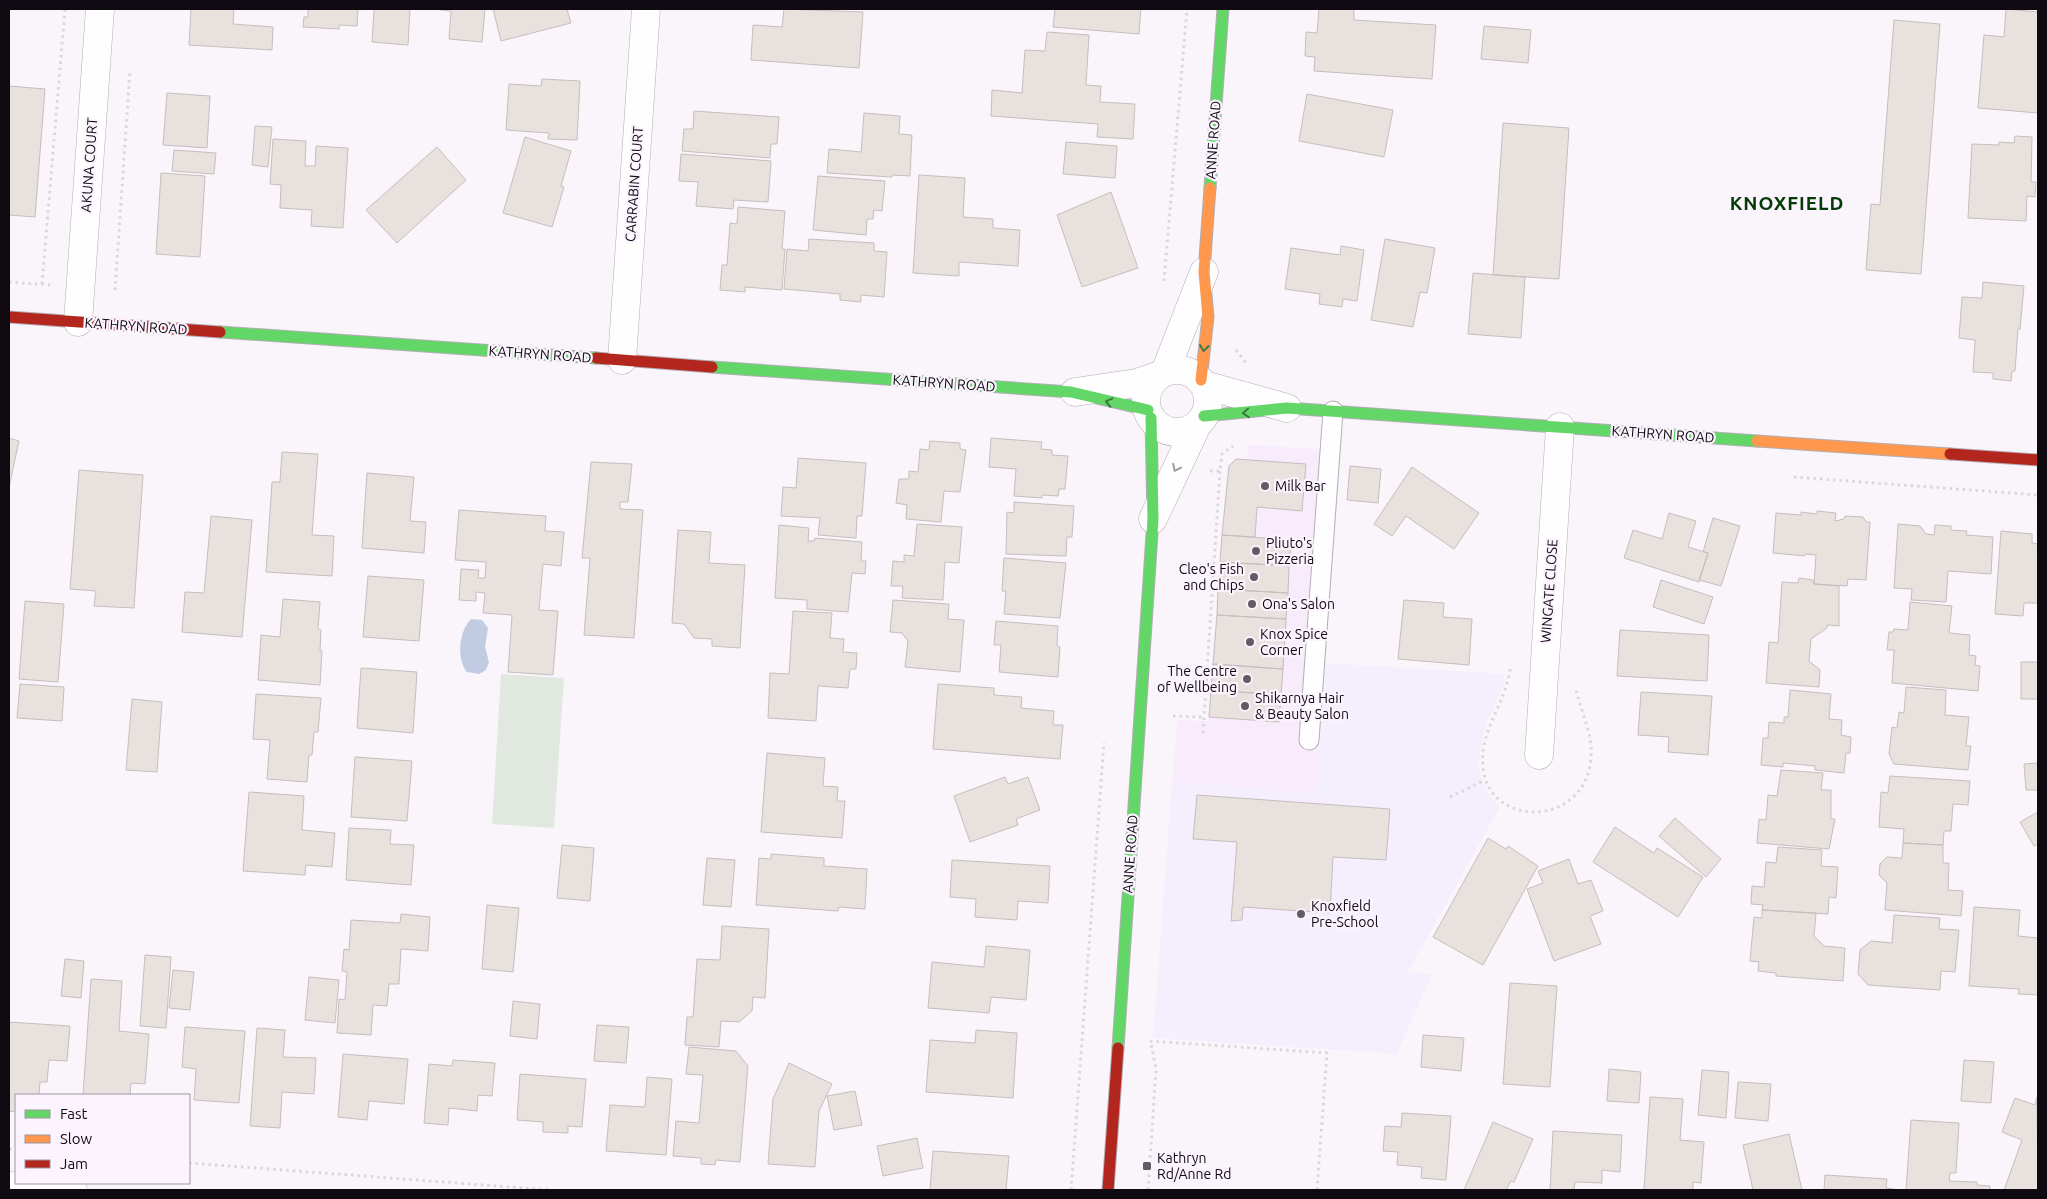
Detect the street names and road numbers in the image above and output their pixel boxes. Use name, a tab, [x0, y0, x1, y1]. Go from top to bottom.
street label: ANNE ROAD	[1202, 100, 1224, 180]
street label: AKUNA COURT	[78, 117, 100, 213]
street label: CARRABIN COURT	[622, 125, 646, 242]
street label: KATHRYN ROAD	[84, 314, 188, 338]
street label: KATHRYN ROAD	[488, 342, 592, 366]
street label: KATHRYN ROAD	[892, 371, 996, 395]
street label: KATHRYN ROAD	[1611, 422, 1715, 446]
street label: WINGATE CLOSE	[1537, 538, 1561, 644]
street label: ANNE ROAD	[1119, 814, 1141, 894]

